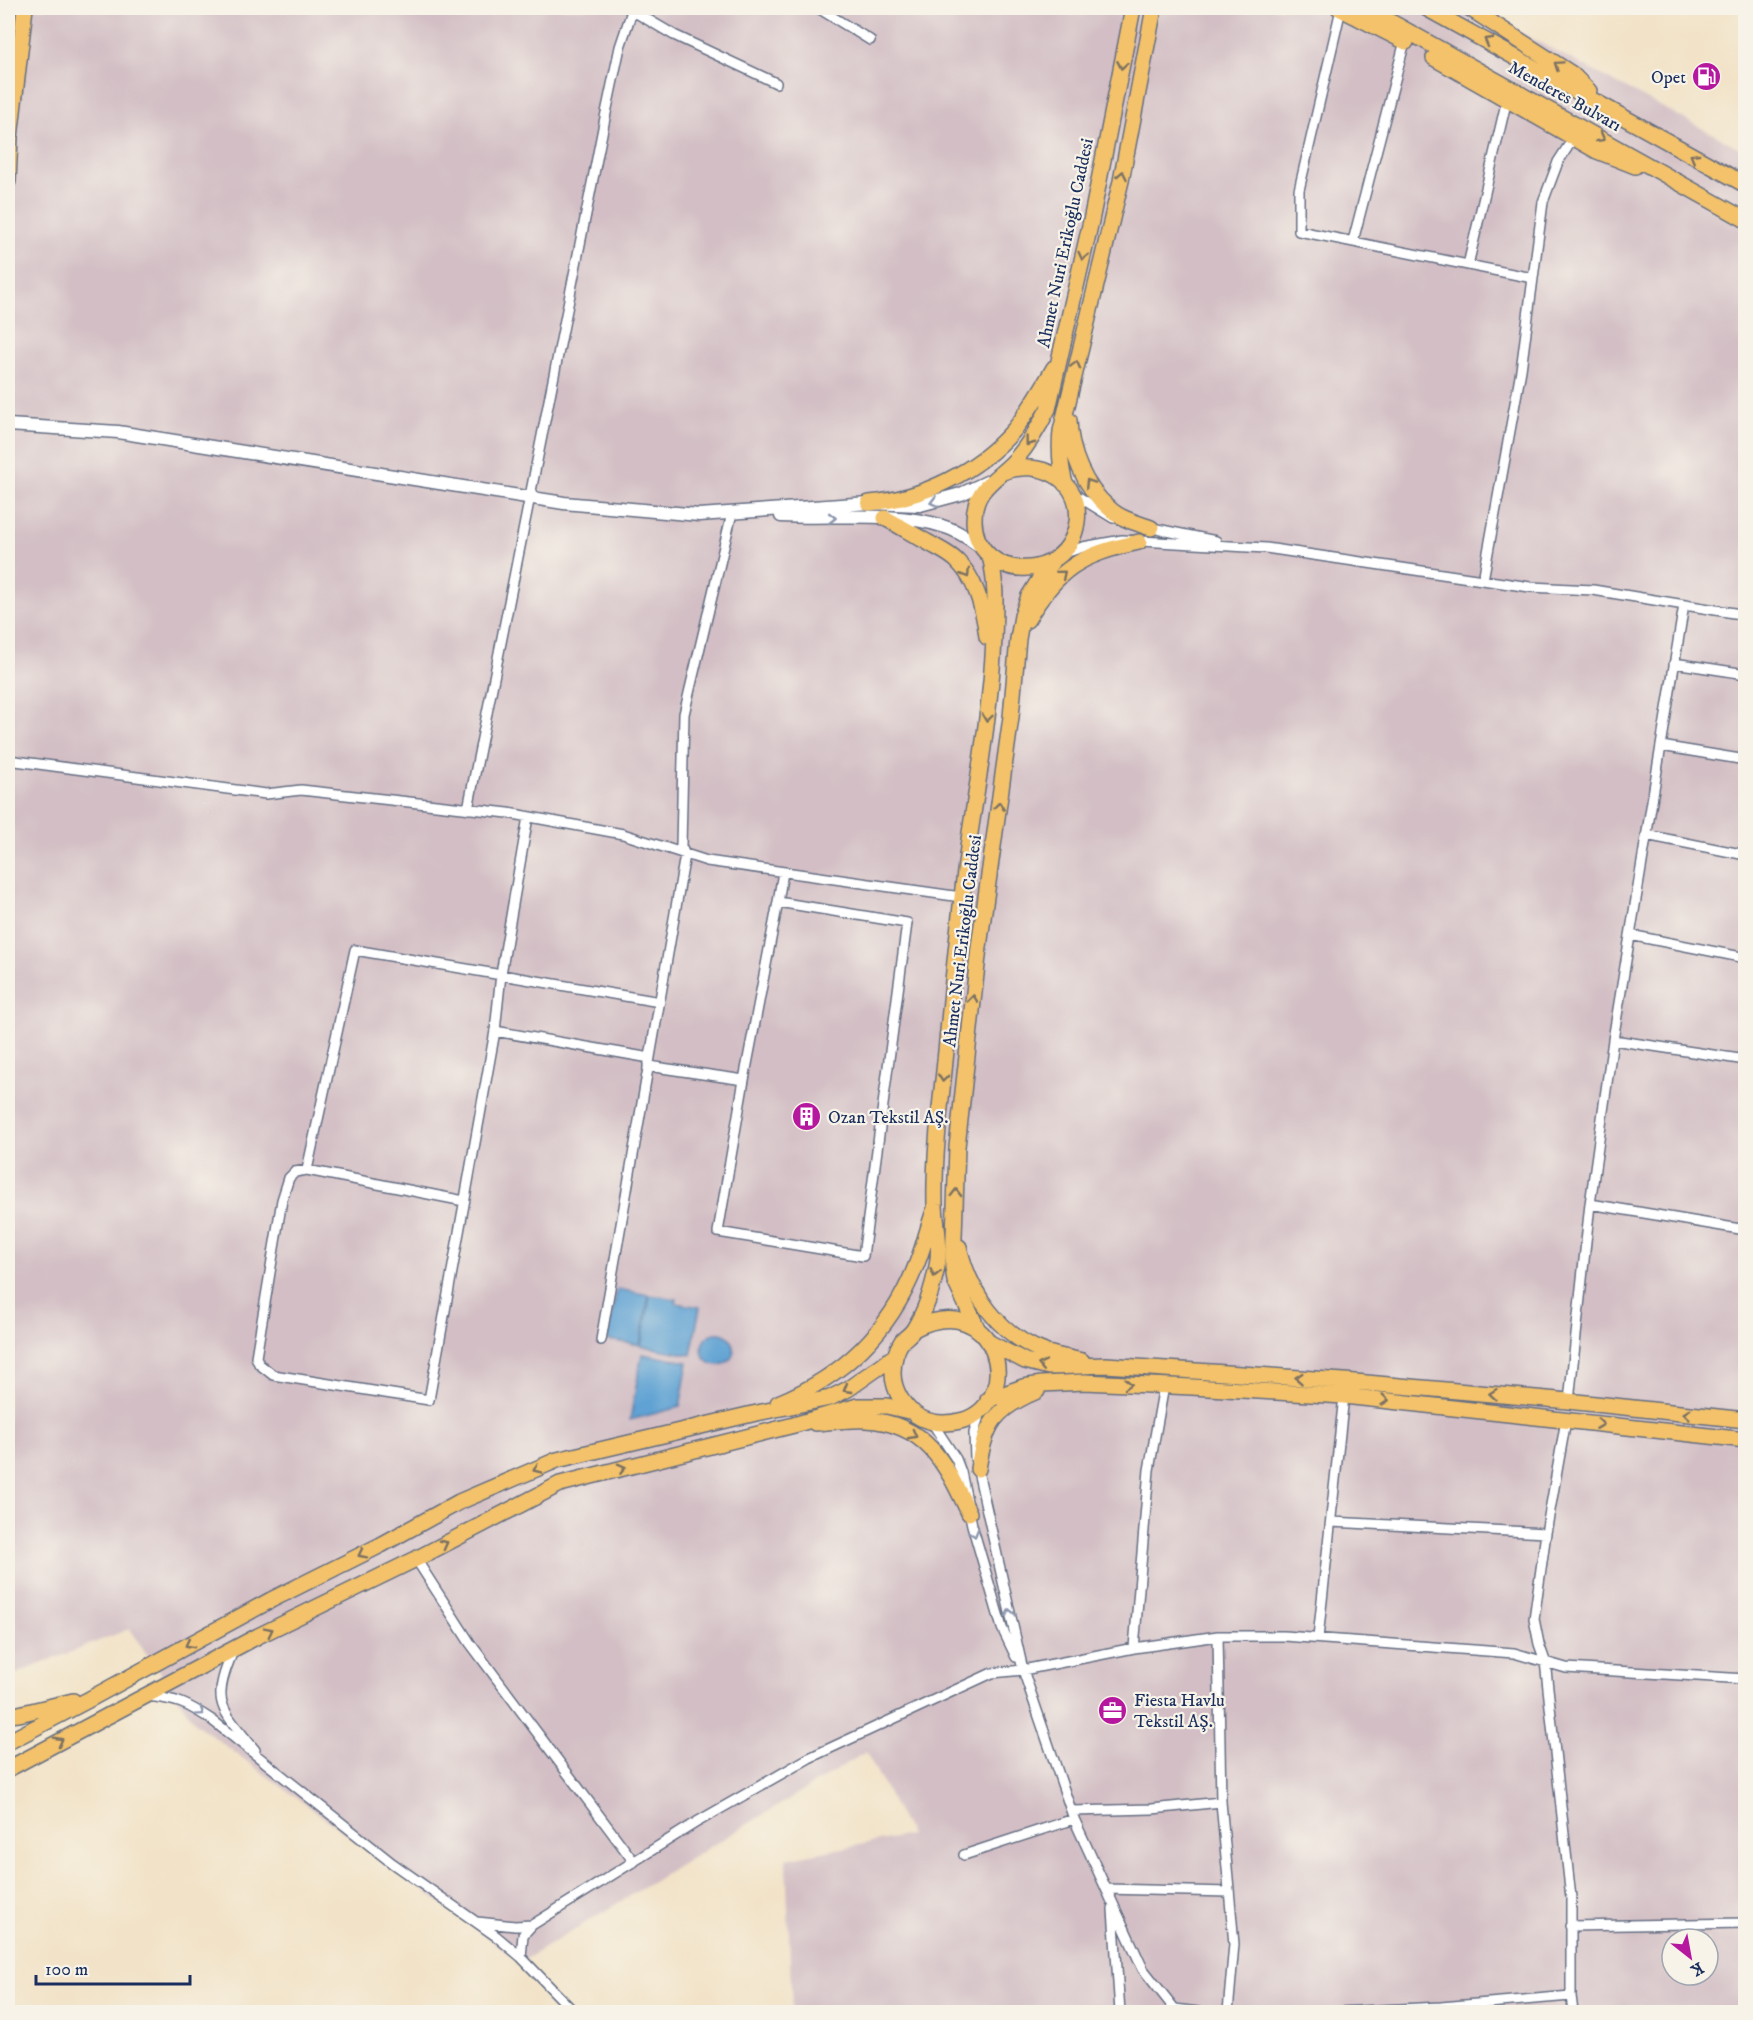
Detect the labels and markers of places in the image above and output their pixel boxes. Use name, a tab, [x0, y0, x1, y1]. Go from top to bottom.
fuel station icon: Opet	[1691, 61, 1723, 93]
place label: Opet	[1651, 67, 1686, 89]
building icon: Ozan Tekstil AŞ.	[791, 1101, 823, 1133]
place label: Ozan Tekstil AŞ.	[828, 1107, 949, 1129]
place label: Fiesta Havlu Tekstil AŞ.	[1134, 1690, 1225, 1733]
office icon: Fiesta Havlu Tekstil AŞ.	[1097, 1694, 1129, 1726]

